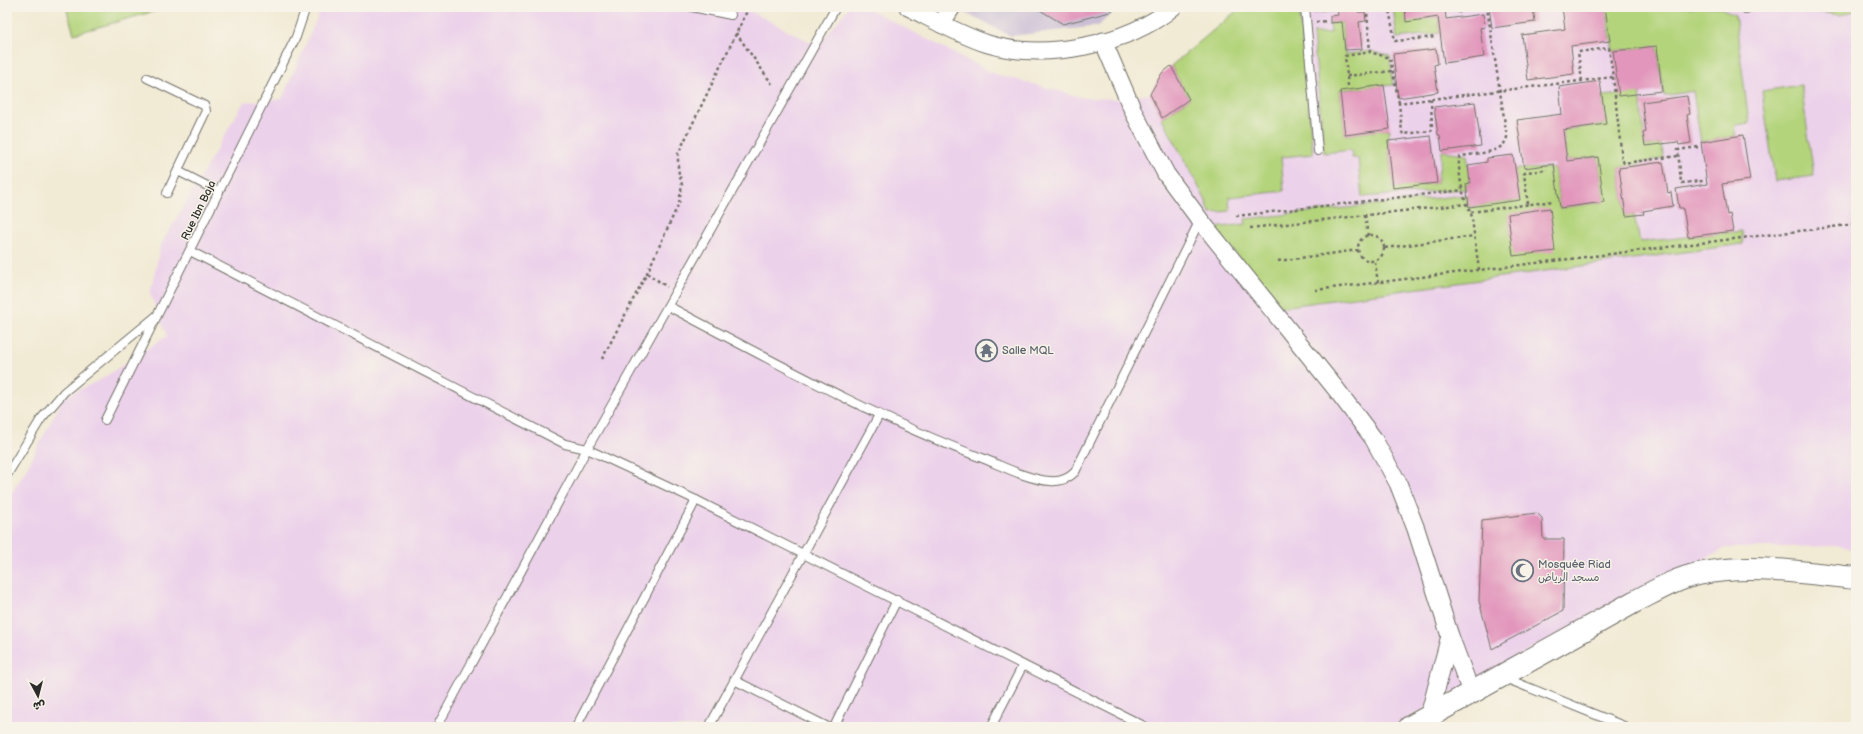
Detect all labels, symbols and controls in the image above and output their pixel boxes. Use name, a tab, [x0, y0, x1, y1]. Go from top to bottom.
street label: Rue Ibn Baja	[178, 178, 219, 242]
temple icon: Salle MQL	[973, 337, 999, 363]
place label: Salle MQL	[1002, 344, 1054, 357]
mosque icon: Mosquée Riad مسجد الرياض	[1509, 557, 1535, 583]
place label: Mosquée Riad مسجد الرياض	[1538, 558, 1611, 584]
north arrow	[18, 676, 58, 716]
text: ش	[32, 698, 46, 713]

